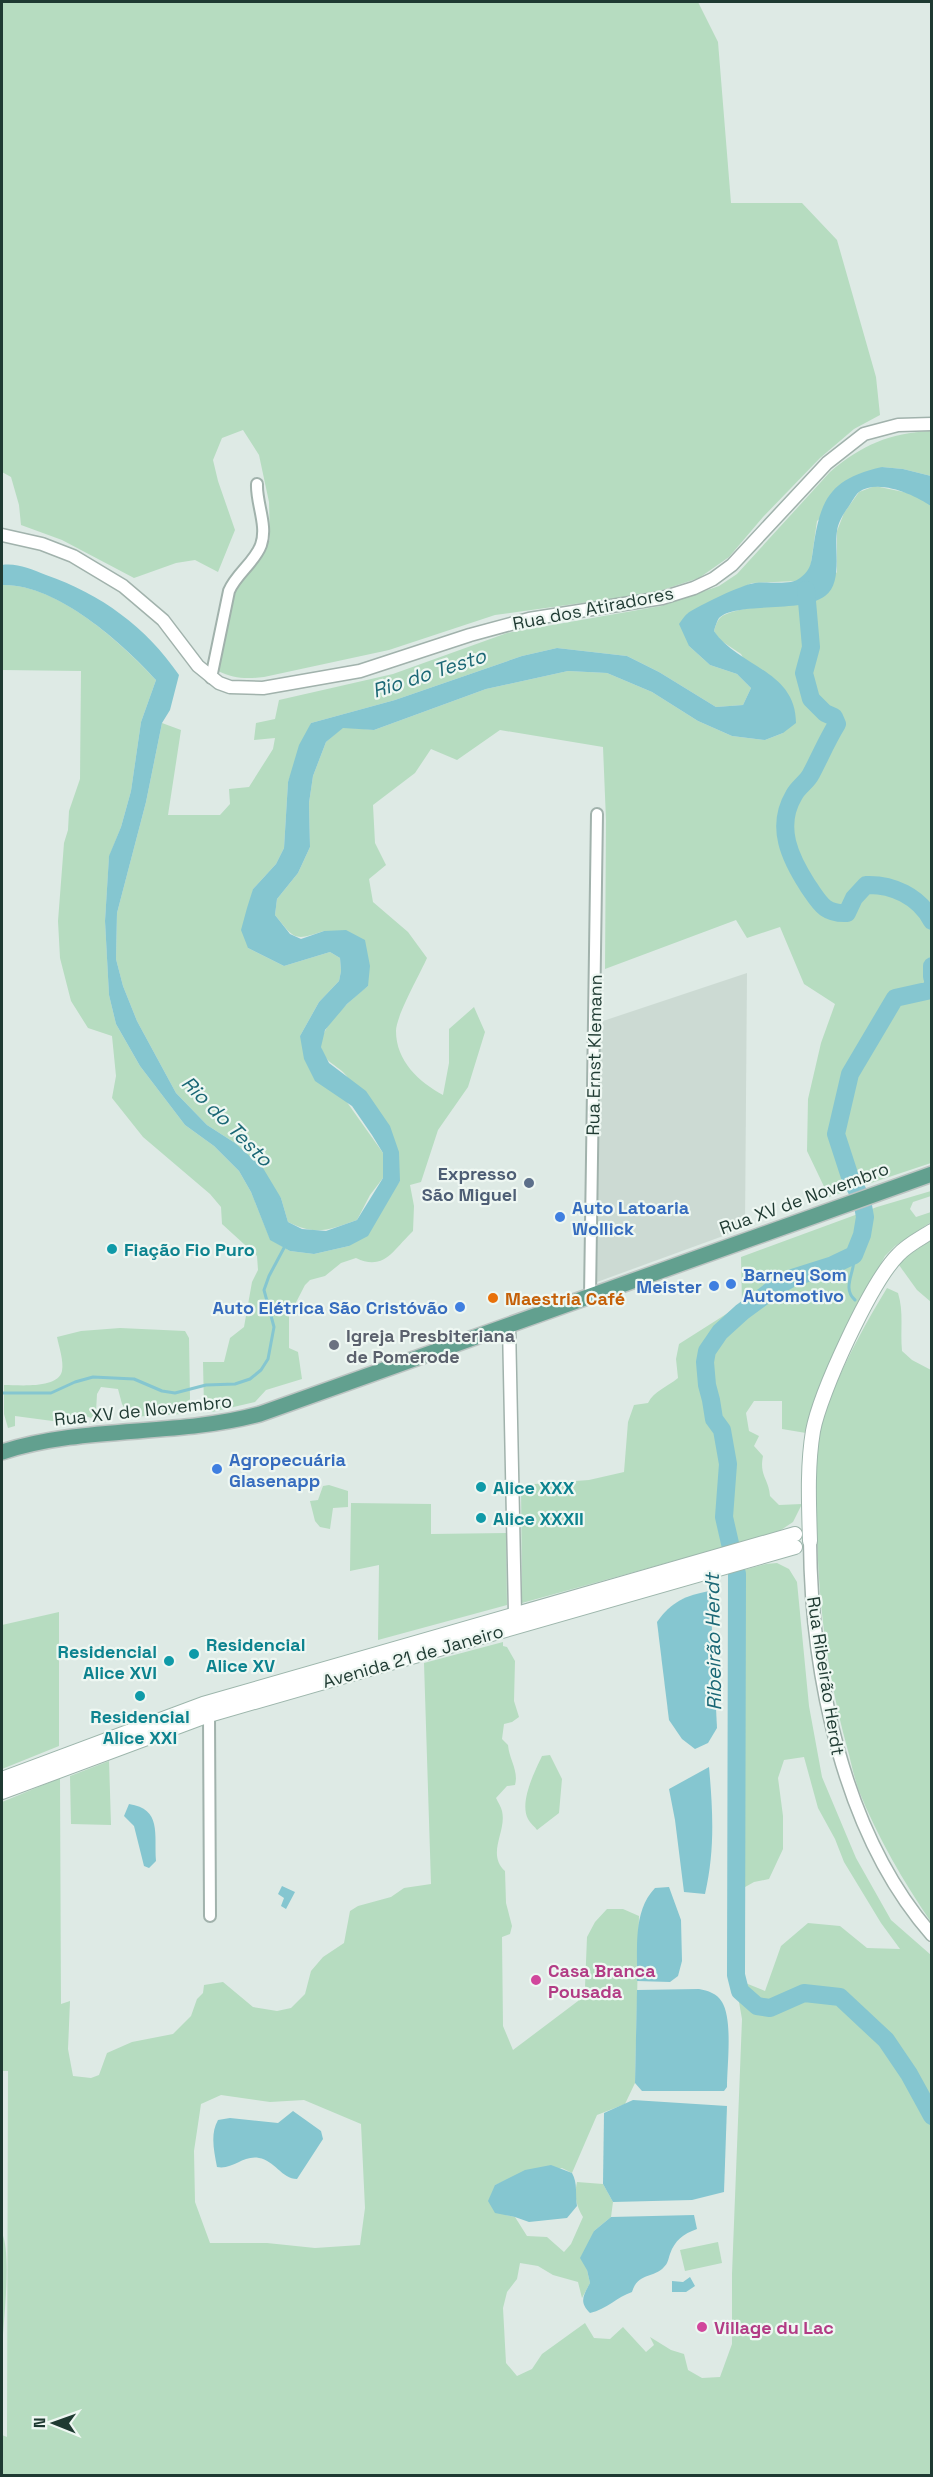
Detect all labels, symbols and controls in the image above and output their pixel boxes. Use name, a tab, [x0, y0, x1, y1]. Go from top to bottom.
street label: Rua dos Atiradores	[511, 581, 675, 635]
water label: Rio do Testo	[369, 642, 490, 704]
street label: Rua Ernst Klemann	[581, 974, 607, 1136]
water label: Rio do Testo	[176, 1070, 278, 1172]
street label: Rua XV de Novembro	[716, 1157, 892, 1239]
place label: Expresso São Miguel	[422, 1162, 517, 1206]
marker: Expresso São Miguel	[522, 1176, 536, 1190]
place label: Auto Latoaria Wollick	[572, 1196, 690, 1240]
marker: Auto Latoaria Wollick	[553, 1210, 567, 1224]
place label: Fiação Fio Puro	[124, 1238, 255, 1261]
marker: Fiação Fio Puro	[105, 1242, 119, 1256]
place label: Barney Som Automotivo	[743, 1263, 847, 1307]
place label: Meister	[636, 1275, 702, 1298]
marker: Barney Som Automotivo	[724, 1277, 738, 1291]
marker: Meister	[707, 1279, 721, 1293]
place label: Maestria Café	[505, 1287, 625, 1310]
marker: Maestria Café	[486, 1291, 500, 1305]
place label: Auto Elétrica São Cristóvão	[213, 1296, 448, 1319]
marker: Auto Elétrica São Cristóvão	[453, 1300, 467, 1314]
place label: Igreja Presbiteriana de Pomerode	[346, 1324, 516, 1368]
marker: Igreja Presbiteriana de Pomerode	[327, 1338, 341, 1352]
street label: Rua XV de Novembro	[53, 1389, 233, 1431]
place label: Agropecuária Glasenapp	[229, 1448, 347, 1492]
marker: Agropecuária Glasenapp	[210, 1462, 224, 1476]
place label: Alice XXX	[493, 1476, 575, 1499]
marker: Alice XXX	[474, 1480, 488, 1494]
place label: Alice XXXII	[493, 1507, 584, 1530]
marker: Alice XXXII	[474, 1511, 488, 1525]
water label: Ribeirão Herdt	[699, 1571, 727, 1711]
street label: Rua Ribeirão Herdt	[802, 1595, 850, 1757]
street label: Avenida 21 de Janeiro	[320, 1619, 506, 1693]
place label: Residencial Alice XV	[206, 1633, 305, 1677]
place label: Residencial Alice XVI	[58, 1640, 157, 1684]
marker: Residencial Alice XV	[187, 1647, 201, 1661]
marker: Residencial Alice XVI	[162, 1654, 176, 1668]
marker: Residencial Alice XXI	[133, 1689, 147, 1703]
place label: Residencial Alice XXI	[90, 1705, 190, 1749]
place label: Casa Branca Pousada	[548, 1959, 656, 2003]
marker: Casa Branca Pousada	[529, 1973, 543, 1987]
place label: Village du Lac	[714, 2316, 834, 2339]
marker: Village du Lac	[695, 2320, 709, 2334]
north arrow	[24, 2393, 84, 2453]
text: N	[29, 2417, 50, 2428]

